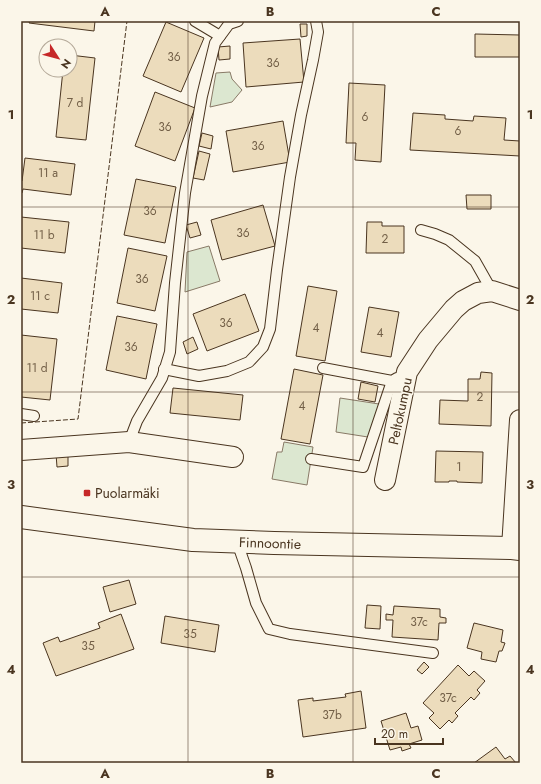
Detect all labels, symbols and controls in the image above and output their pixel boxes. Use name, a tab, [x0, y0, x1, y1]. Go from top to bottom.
text: A	[99, 2, 110, 21]
text: B	[266, 2, 275, 21]
text: C	[431, 2, 441, 21]
north arrow	[38, 38, 78, 78]
house number: 36	[167, 48, 181, 66]
house number: 36	[266, 54, 280, 72]
text: N	[57, 56, 75, 72]
house number: 7 d	[67, 94, 83, 112]
text: 1	[8, 105, 14, 124]
text: 1	[527, 105, 533, 124]
house number: 6	[362, 108, 369, 126]
house number: 36	[158, 118, 172, 136]
house number: 6	[455, 122, 462, 140]
house number: 36	[251, 137, 265, 155]
house number: 11 a	[38, 164, 58, 182]
house number: 36	[143, 202, 157, 220]
house number: 36	[236, 224, 250, 242]
house number: 11 b	[33, 226, 55, 244]
house number: 2	[382, 230, 389, 248]
house number: 36	[135, 270, 149, 288]
house number: 11 c	[30, 287, 50, 305]
text: 2	[7, 290, 15, 309]
text: 2	[526, 290, 534, 309]
house number: 36	[219, 314, 233, 332]
house number: 4	[313, 319, 320, 337]
house number: 4	[377, 324, 384, 342]
house number: 36	[124, 338, 138, 356]
house number: 11 d	[26, 359, 48, 377]
street label: Peltokumpu	[383, 376, 417, 446]
house number: 2	[477, 388, 484, 406]
house number: 4	[299, 397, 306, 415]
house number: 1	[456, 458, 462, 476]
text: 3	[7, 475, 15, 494]
text: 3	[526, 475, 534, 494]
place label: Puolarmäki	[95, 483, 160, 503]
marker: Puolarmäki	[82, 488, 92, 498]
street label: Finnoontie	[239, 532, 301, 554]
house number: 37c	[410, 613, 428, 631]
house number: 35	[183, 625, 197, 643]
house number: 35	[81, 637, 95, 655]
text: 4	[6, 660, 16, 679]
text: 4	[525, 660, 535, 679]
house number: 37c	[439, 689, 457, 707]
house number: 37b	[322, 706, 342, 724]
scale bar	[375, 720, 443, 746]
text: 20 m	[381, 725, 408, 743]
text: A	[99, 764, 110, 783]
text: B	[266, 764, 275, 783]
text: C	[431, 764, 441, 783]

